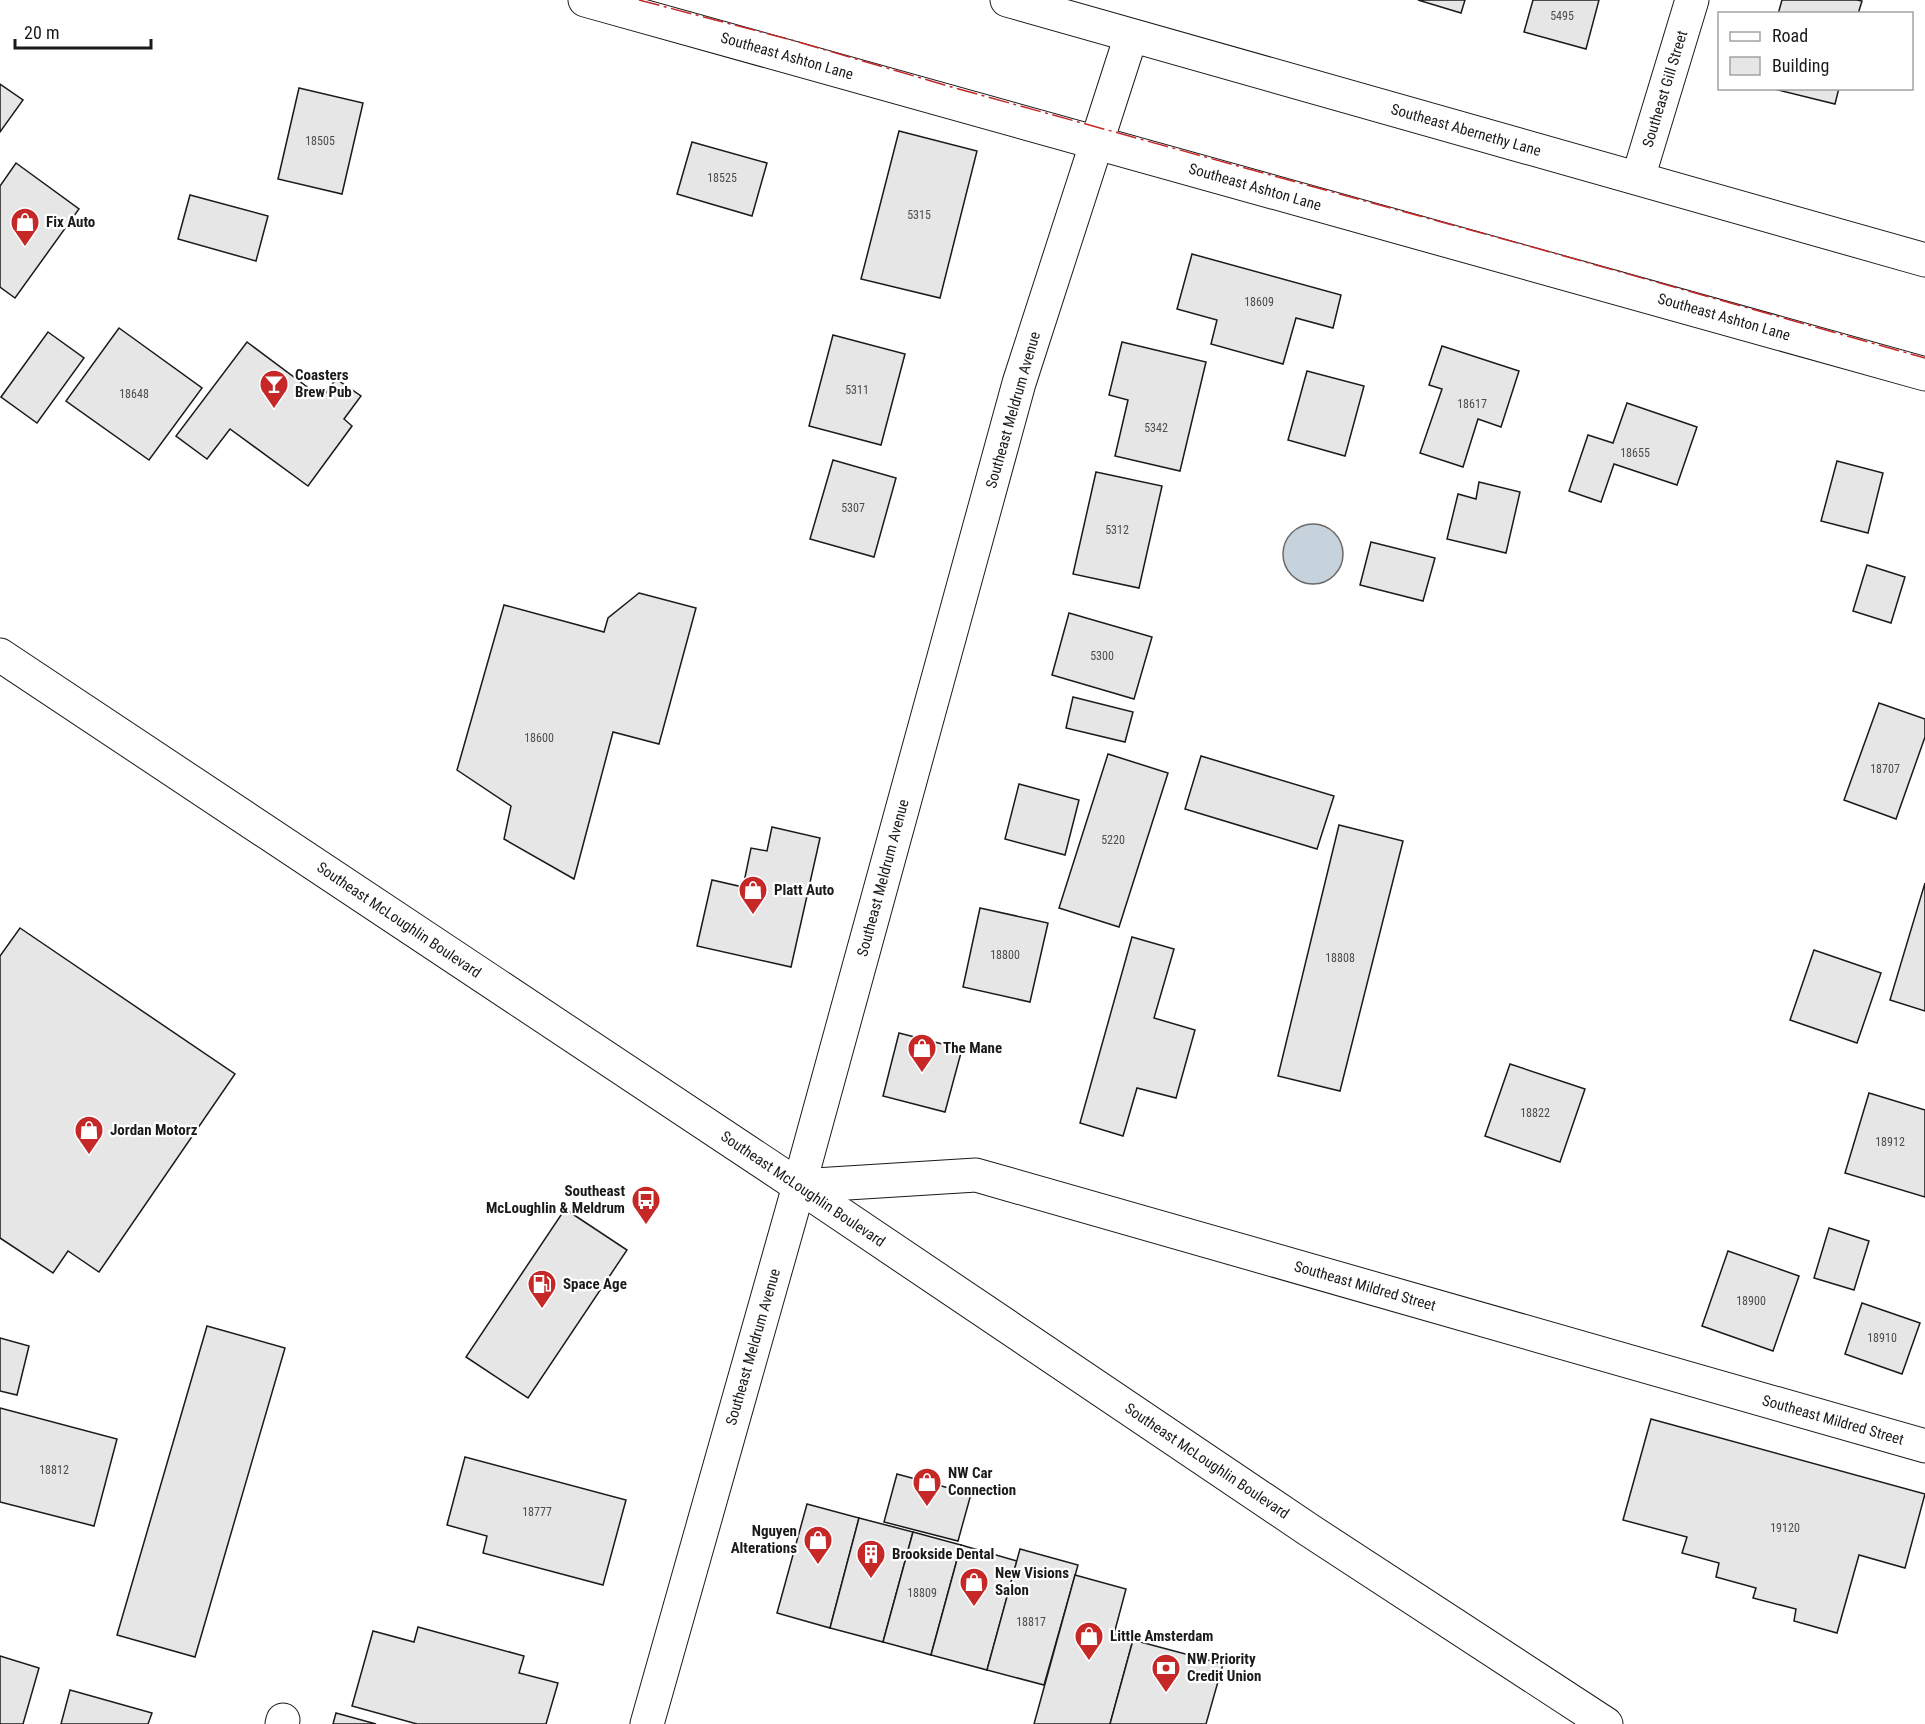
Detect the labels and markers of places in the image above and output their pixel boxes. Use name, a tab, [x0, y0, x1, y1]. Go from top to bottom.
shop icon: Fix Auto	[9, 206, 41, 248]
place label: Fix Auto	[46, 213, 95, 231]
place label: Coasters Brew Pub	[295, 366, 352, 401]
bar icon: Coasters Brew Pub	[258, 368, 290, 410]
shop icon: Platt Auto	[737, 874, 769, 916]
place label: Platt Auto	[774, 881, 834, 899]
shop icon: The Mane	[906, 1032, 938, 1074]
place label: The Mane	[943, 1039, 1002, 1057]
shop icon: Jordan Motorz	[73, 1114, 105, 1156]
place label: Jordan Motorz	[110, 1121, 198, 1139]
place label: Southeast McLoughlin & Meldrum	[486, 1182, 625, 1217]
bus stop icon: Southeast McLoughlin & Meldrum	[630, 1184, 662, 1226]
fuel station icon: Space Age	[526, 1268, 558, 1310]
place label: Space Age	[563, 1275, 627, 1293]
place label: NW Car Connection	[948, 1464, 1016, 1499]
shop icon: NW Car Connection	[911, 1466, 943, 1508]
place label: Nguyen Alterations	[731, 1522, 797, 1557]
shop icon: Nguyen Alterations	[802, 1524, 834, 1566]
building icon: Brookside Dental	[855, 1538, 887, 1580]
place label: Brookside Dental	[892, 1545, 994, 1563]
place label: New Visions Salon	[995, 1564, 1069, 1599]
shop icon: New Visions Salon	[958, 1566, 990, 1608]
shop icon: Little Amsterdam	[1073, 1620, 1105, 1662]
place label: Little Amsterdam	[1110, 1627, 1213, 1645]
place label: NW Priority Credit Union	[1187, 1650, 1261, 1685]
bank icon: NW Priority Credit Union	[1150, 1652, 1182, 1694]

